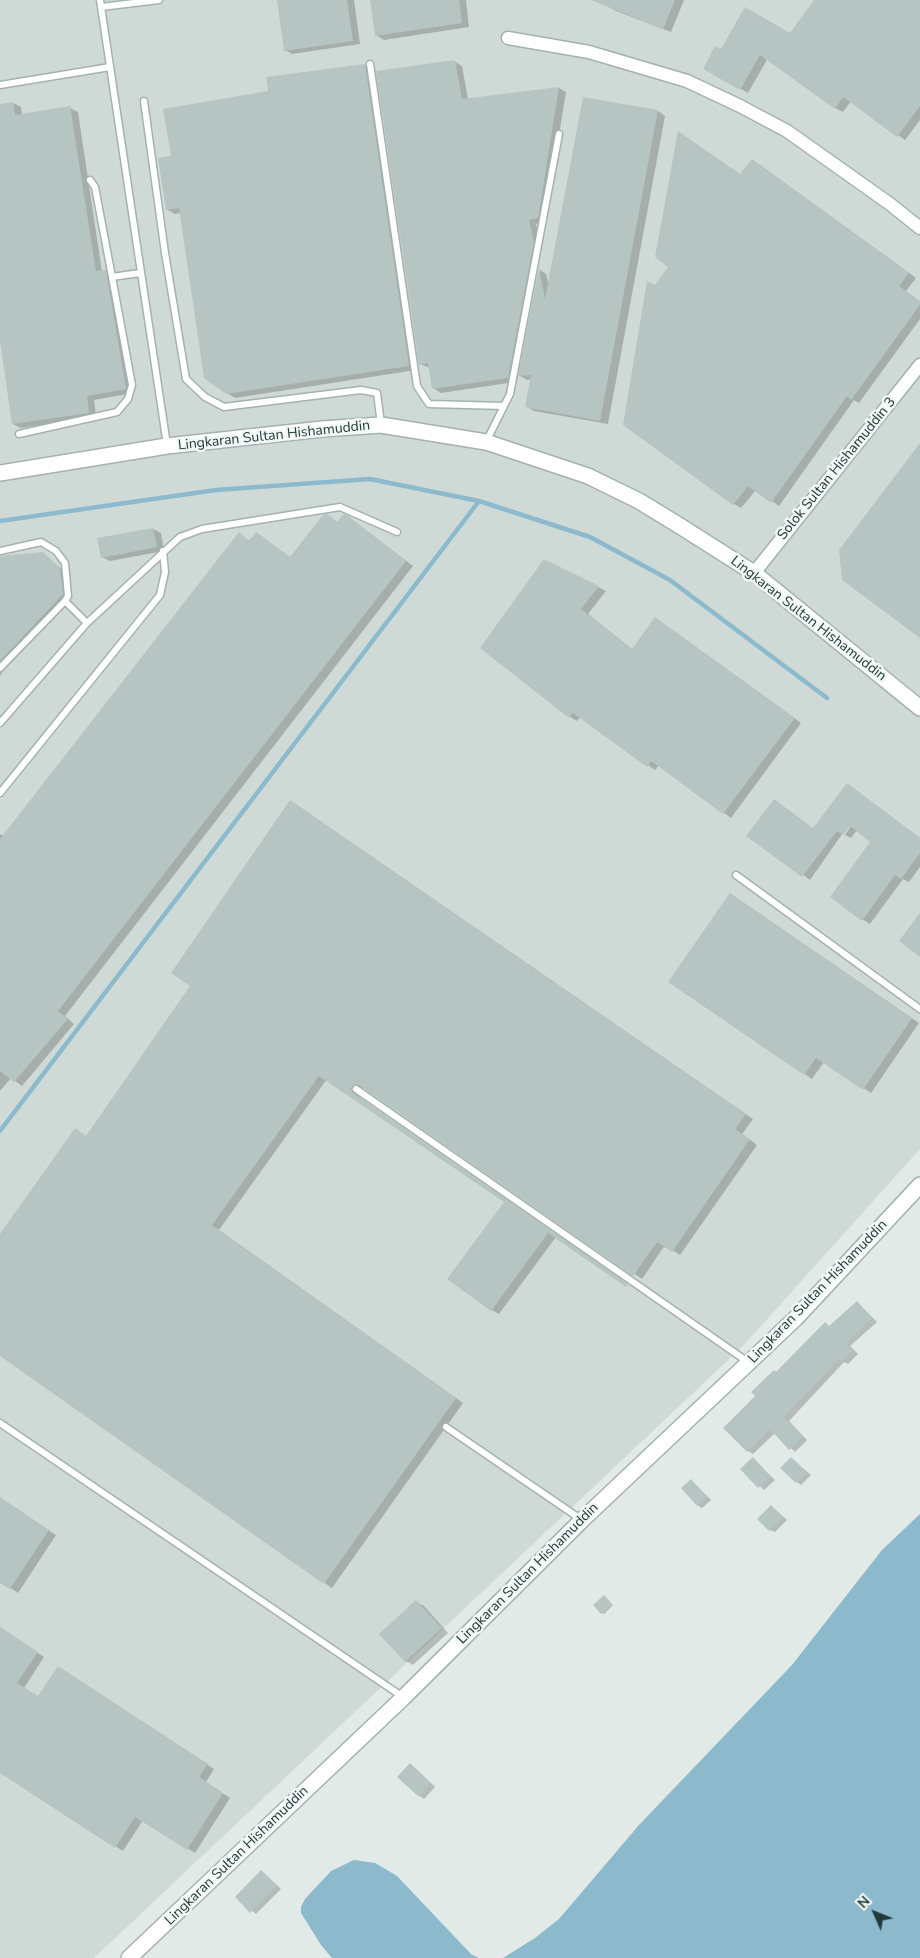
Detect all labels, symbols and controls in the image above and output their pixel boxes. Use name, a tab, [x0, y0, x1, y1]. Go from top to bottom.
street label: Solok Sultan Hishamuddin 3	[774, 394, 900, 544]
street label: Lingkaran Sultan Hishamuddin	[177, 418, 371, 454]
street label: Lingkaran Sultan Hishamuddin	[727, 553, 889, 685]
street label: Lingkaran Sultan Hishamuddin	[745, 1217, 891, 1367]
street label: Lingkaran Sultan Hishamuddin	[454, 1500, 602, 1648]
street label: Lingkaran Sultan Hishamuddin	[162, 1783, 312, 1929]
north arrow	[850, 1888, 900, 1938]
text: N	[853, 1892, 874, 1913]

